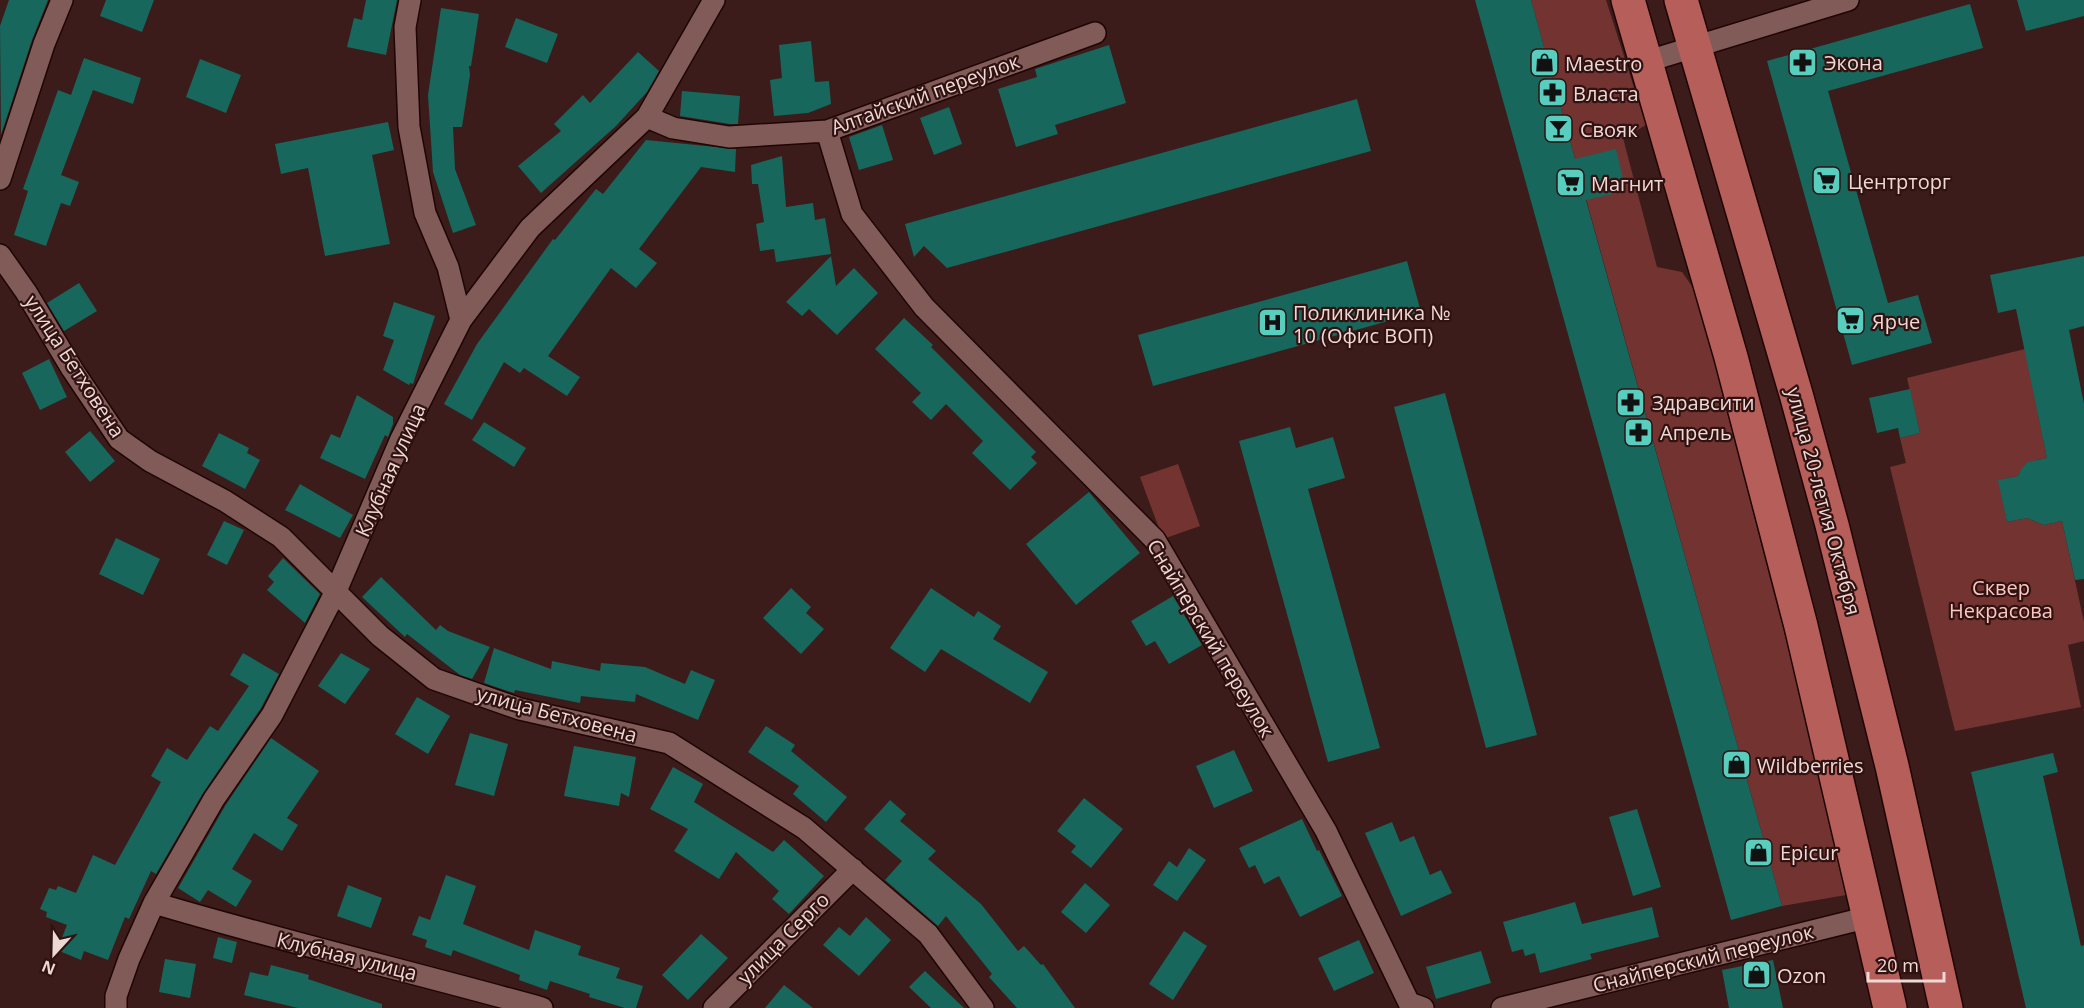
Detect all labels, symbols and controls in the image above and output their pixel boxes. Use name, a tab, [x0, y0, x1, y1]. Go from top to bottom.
pharmacy icon: Экона	[1787, 46, 1819, 78]
street label: Алтайский переулок	[827, 47, 1024, 141]
shop icon: Maestro	[1528, 47, 1560, 79]
place label: Экона	[1824, 49, 1883, 76]
place label: Maestro	[1565, 50, 1642, 77]
pharmacy icon: Власта	[1536, 77, 1568, 109]
place label: Власта	[1573, 80, 1639, 107]
bar icon: Свояк	[1543, 113, 1575, 145]
place label: Свояк	[1580, 116, 1638, 143]
supermarket icon: Центрторг	[1811, 165, 1843, 197]
supermarket icon: Магнит	[1554, 167, 1586, 199]
place label: Центрторг	[1848, 168, 1951, 195]
place label: Магнит	[1591, 170, 1664, 197]
street label: улица Бетховена	[19, 290, 131, 442]
place label: Поликлиника № 10 (Офис ВОП)	[1293, 299, 1451, 349]
supermarket icon: Ярче	[1835, 305, 1867, 337]
hospital icon: Поликлиника № 10 (Офис ВОП)	[1256, 307, 1288, 339]
place label: Ярче	[1872, 308, 1920, 335]
street label: улица 20-летия Октября	[1781, 384, 1867, 618]
pharmacy icon: Здравсити	[1615, 386, 1647, 418]
place label: Здравсити	[1652, 389, 1754, 416]
street label: Клубная улица	[348, 399, 432, 541]
pharmacy icon: Апрель	[1623, 416, 1655, 448]
place label: Апрель	[1660, 419, 1732, 446]
street label: Снайперский переулок	[1141, 534, 1281, 743]
park label: Сквер Некрасова	[1949, 574, 2053, 624]
street label: улица Бетховена	[474, 680, 640, 748]
shop icon: Wildberries	[1720, 749, 1752, 781]
place label: Wildberries	[1757, 752, 1863, 779]
shop icon: Epicur	[1743, 836, 1775, 868]
place label: Epicur	[1780, 839, 1838, 866]
street label: улица Серго	[731, 886, 835, 990]
street label: Снайперский переулок	[1590, 917, 1817, 998]
north arrow	[24, 924, 84, 984]
street label: Клубная улица	[274, 926, 420, 986]
scale bar	[1868, 945, 1944, 983]
text: 20 m	[1877, 953, 1919, 977]
text: N	[38, 955, 59, 981]
shop icon: Ozon	[1740, 959, 1772, 991]
place label: Ozon	[1777, 962, 1826, 989]

